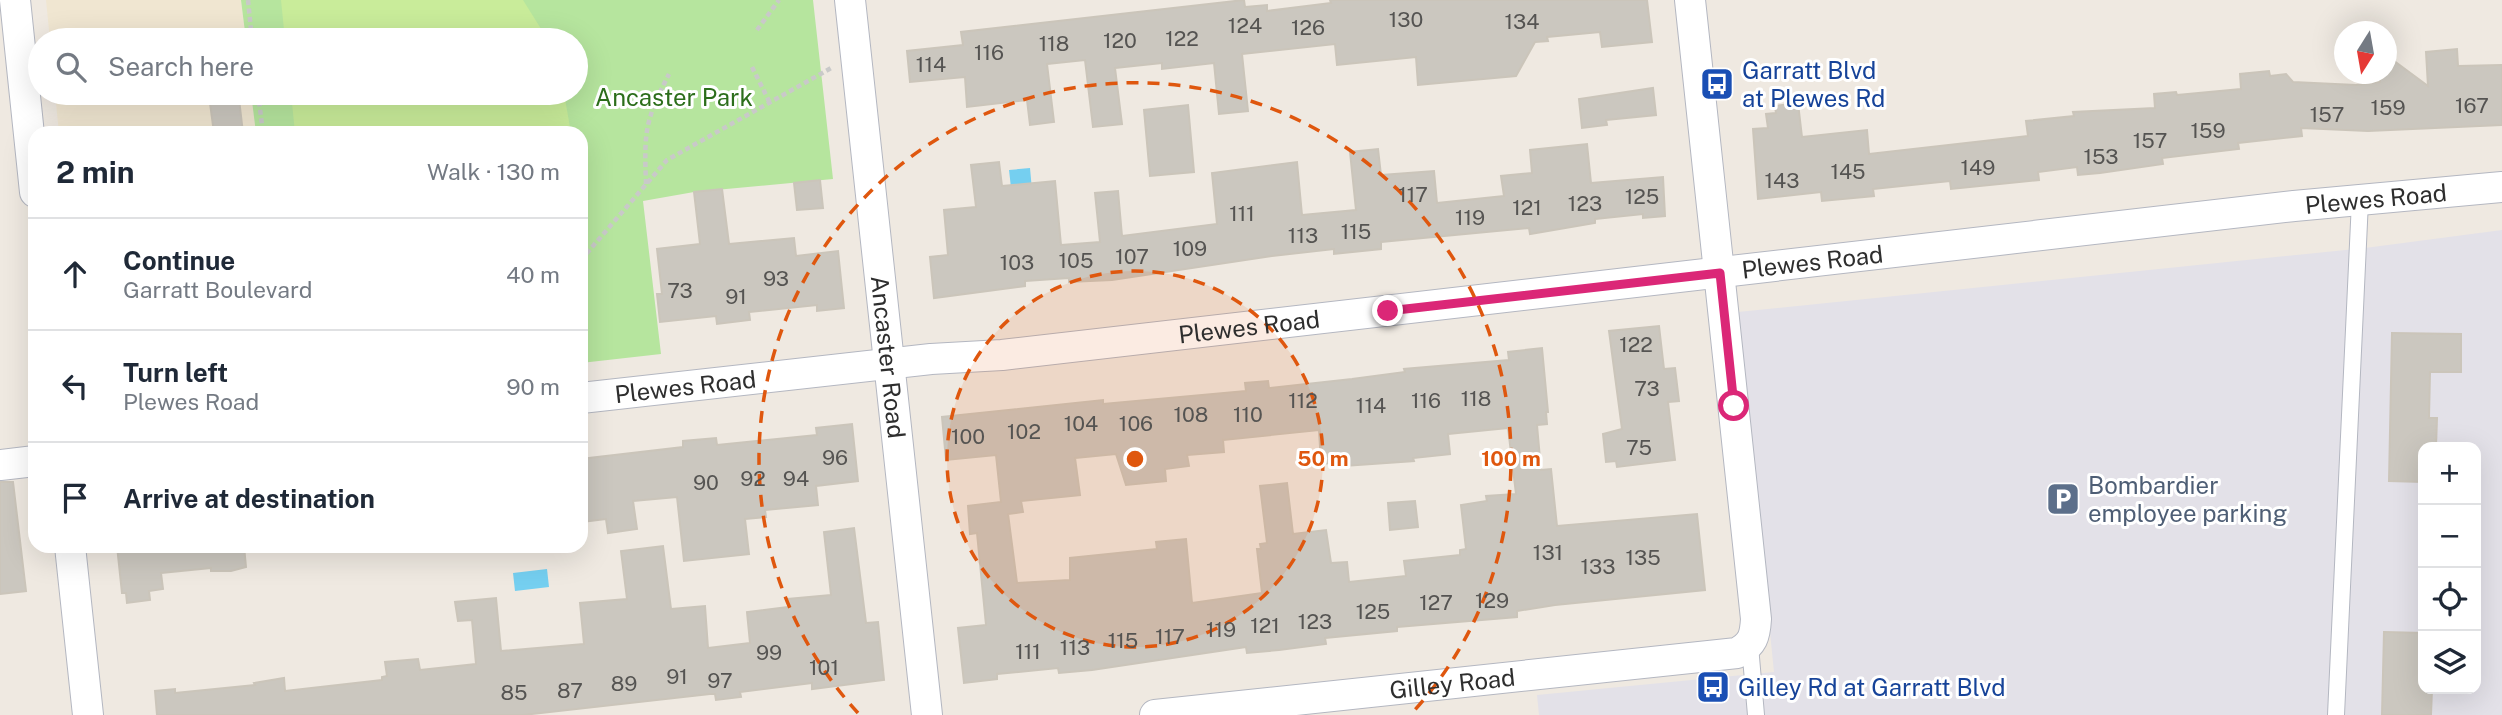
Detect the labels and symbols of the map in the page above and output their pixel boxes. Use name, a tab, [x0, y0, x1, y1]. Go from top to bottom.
house number: 130	[1389, 7, 1423, 32]
house number: 134	[1505, 9, 1539, 34]
house number: 124	[1228, 13, 1262, 38]
house number: 126	[1291, 15, 1325, 40]
north arrow	[2334, 21, 2397, 84]
house number: 122	[1165, 26, 1199, 51]
house number: 120	[1103, 28, 1137, 53]
house number: 118	[1039, 31, 1069, 56]
house number: 116	[974, 40, 1004, 65]
house number: 114	[916, 52, 946, 77]
place label: Garratt Blvd at Plewes Rd	[1742, 56, 1885, 112]
bus stop icon: Garratt Blvd at Plewes Rd	[1698, 65, 1736, 103]
park label: Ancaster Park	[595, 83, 753, 111]
house number: 167	[2455, 93, 2489, 118]
house number: 159	[2370, 95, 2406, 120]
house number: 157	[2310, 102, 2344, 127]
house number: 159	[2190, 118, 2226, 143]
house number: 157	[2133, 128, 2167, 153]
house number: 153	[2083, 144, 2119, 169]
house number: 149	[1961, 155, 1995, 180]
house number: 145	[1830, 159, 1866, 184]
house number: 143	[1765, 168, 1799, 193]
street label: Plewes Road	[2304, 178, 2448, 219]
house number: 117	[1398, 182, 1428, 207]
house number: 125	[1625, 184, 1659, 209]
house number: 123	[1568, 191, 1602, 216]
house number: 121	[1512, 195, 1542, 220]
house number: 111	[1229, 201, 1255, 226]
house number: 119	[1455, 205, 1485, 230]
house number: 115	[1341, 219, 1371, 244]
house number: 113	[1288, 223, 1318, 248]
house number: 109	[1173, 236, 1207, 261]
street label: Plewes Road	[1740, 239, 1885, 284]
house number: 107	[1115, 244, 1149, 269]
house number: 105	[1059, 248, 1093, 273]
house number: 103	[1000, 250, 1034, 275]
house number: 93	[763, 266, 789, 291]
street label: Ancaster Road	[866, 274, 911, 440]
house number: 73	[667, 278, 693, 303]
house number: 91	[725, 284, 747, 309]
route end	[1372, 295, 1403, 326]
street label: Plewes Road	[1177, 304, 1321, 349]
house number: 122	[1619, 332, 1653, 357]
street label: Plewes Road	[613, 365, 758, 408]
house number: 73	[1634, 376, 1660, 401]
house number: 118	[1461, 386, 1491, 411]
house number: 112	[1288, 388, 1318, 413]
house number: 116	[1411, 388, 1441, 413]
route start	[1718, 390, 1749, 421]
house number: 114	[1356, 393, 1386, 418]
house number: 108	[1174, 402, 1208, 427]
house number: 110	[1233, 402, 1263, 427]
house number: 104	[1064, 411, 1098, 436]
house number: 106	[1119, 411, 1153, 436]
house number: 102	[1007, 419, 1041, 444]
house number: 100	[951, 424, 985, 449]
house number: 75	[1626, 435, 1652, 460]
house number: 96	[822, 445, 848, 470]
text: 50 m	[1297, 446, 1349, 471]
text: 100 m	[1481, 446, 1541, 471]
centre of rings	[1123, 447, 1147, 471]
house number: 92	[740, 466, 766, 491]
house number: 94	[783, 466, 809, 491]
house number: 90	[693, 470, 719, 495]
place label: Bombardier employee parking	[2088, 471, 2287, 527]
parking icon: Bombardier employee parking	[2044, 480, 2082, 518]
house number: 131	[1533, 540, 1563, 565]
house number: 135	[1625, 545, 1661, 570]
house number: 133	[1581, 554, 1615, 579]
house number: 129	[1475, 588, 1509, 613]
house number: 127	[1419, 590, 1453, 615]
house number: 125	[1356, 599, 1390, 624]
house number: 123	[1298, 609, 1332, 634]
house number: 121	[1250, 613, 1280, 638]
house number: 119	[1206, 617, 1236, 642]
house number: 117	[1155, 624, 1185, 649]
house number: 115	[1108, 628, 1138, 653]
house number: 113	[1060, 635, 1090, 660]
house number: 111	[1015, 639, 1041, 664]
house number: 99	[756, 640, 782, 665]
house number: 101	[809, 655, 839, 680]
street label: Gilley Road	[1388, 663, 1517, 704]
house number: 91	[666, 664, 688, 689]
house number: 97	[707, 668, 733, 693]
bus stop icon: Gilley Rd at Garratt Blvd	[1694, 668, 1732, 706]
house number: 89	[611, 671, 637, 696]
place label: Gilley Rd at Garratt Blvd	[1738, 673, 2006, 701]
house number: 87	[557, 678, 583, 703]
house number: 85	[500, 680, 528, 705]

